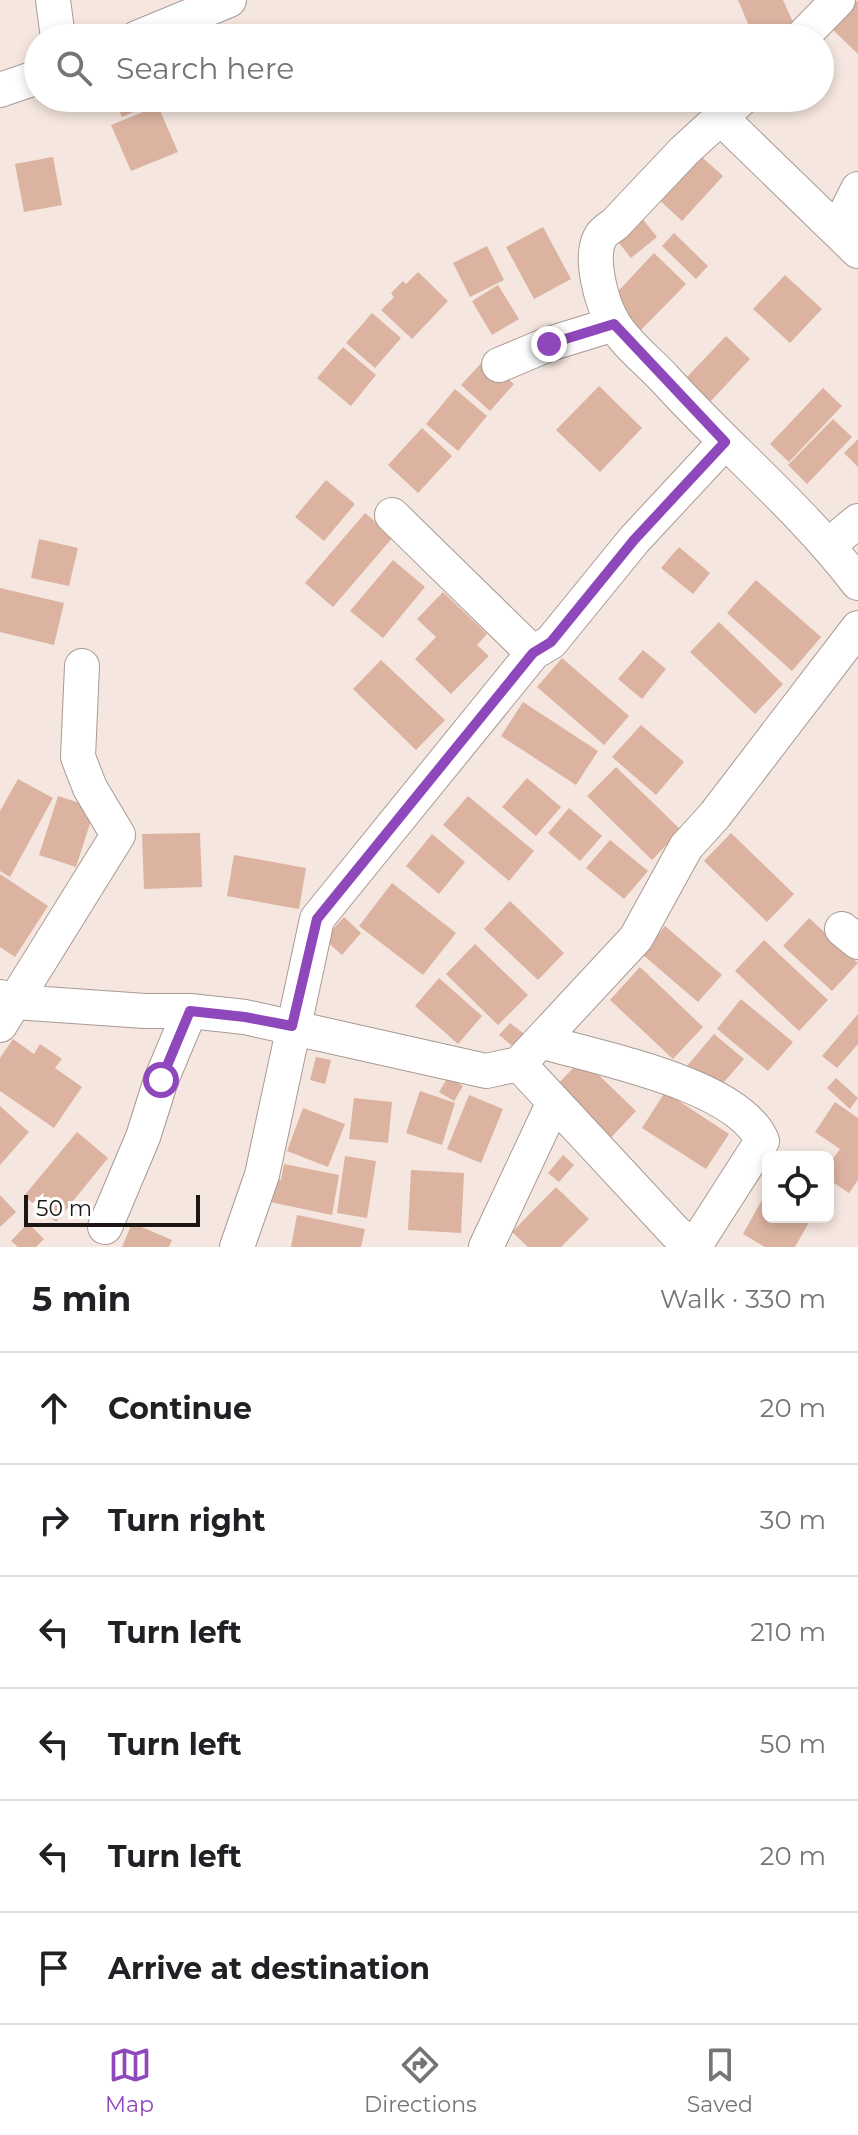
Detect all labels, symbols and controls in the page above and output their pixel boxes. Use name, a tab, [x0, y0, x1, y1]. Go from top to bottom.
search box	[24, 24, 834, 112]
icon: search	[52, 46, 96, 90]
text: Search here	[116, 50, 294, 87]
route end	[531, 326, 567, 362]
route start	[143, 1062, 179, 1098]
map controls	[762, 1151, 834, 1223]
button: locate	[762, 1151, 834, 1223]
scale bar	[24, 1191, 200, 1227]
text: 50 m	[36, 1195, 92, 1222]
text: 5 min	[32, 1278, 131, 1320]
text: Walk · 330 m	[660, 1283, 826, 1315]
icon: ahead	[32, 1386, 76, 1430]
text: Continue	[108, 1390, 252, 1427]
text: 20 m	[760, 1392, 826, 1424]
icon: right	[32, 1498, 76, 1542]
text: Turn right	[108, 1502, 265, 1539]
text: 30 m	[760, 1504, 826, 1536]
icon: left	[32, 1610, 76, 1654]
text: Turn left	[108, 1614, 241, 1651]
text: 210 m	[750, 1616, 826, 1648]
icon: left	[32, 1722, 76, 1766]
text: Turn left	[108, 1726, 241, 1763]
text: 50 m	[760, 1728, 826, 1760]
icon: left	[32, 1834, 76, 1878]
text: Turn left	[108, 1838, 241, 1875]
text: 20 m	[760, 1840, 826, 1872]
icon: arrive	[32, 1946, 76, 1990]
text: Arrive at destination	[108, 1950, 430, 1987]
tab: Map	[105, 2043, 154, 2118]
tab: Directions	[364, 2043, 477, 2118]
tab: Saved	[687, 2043, 753, 2118]

